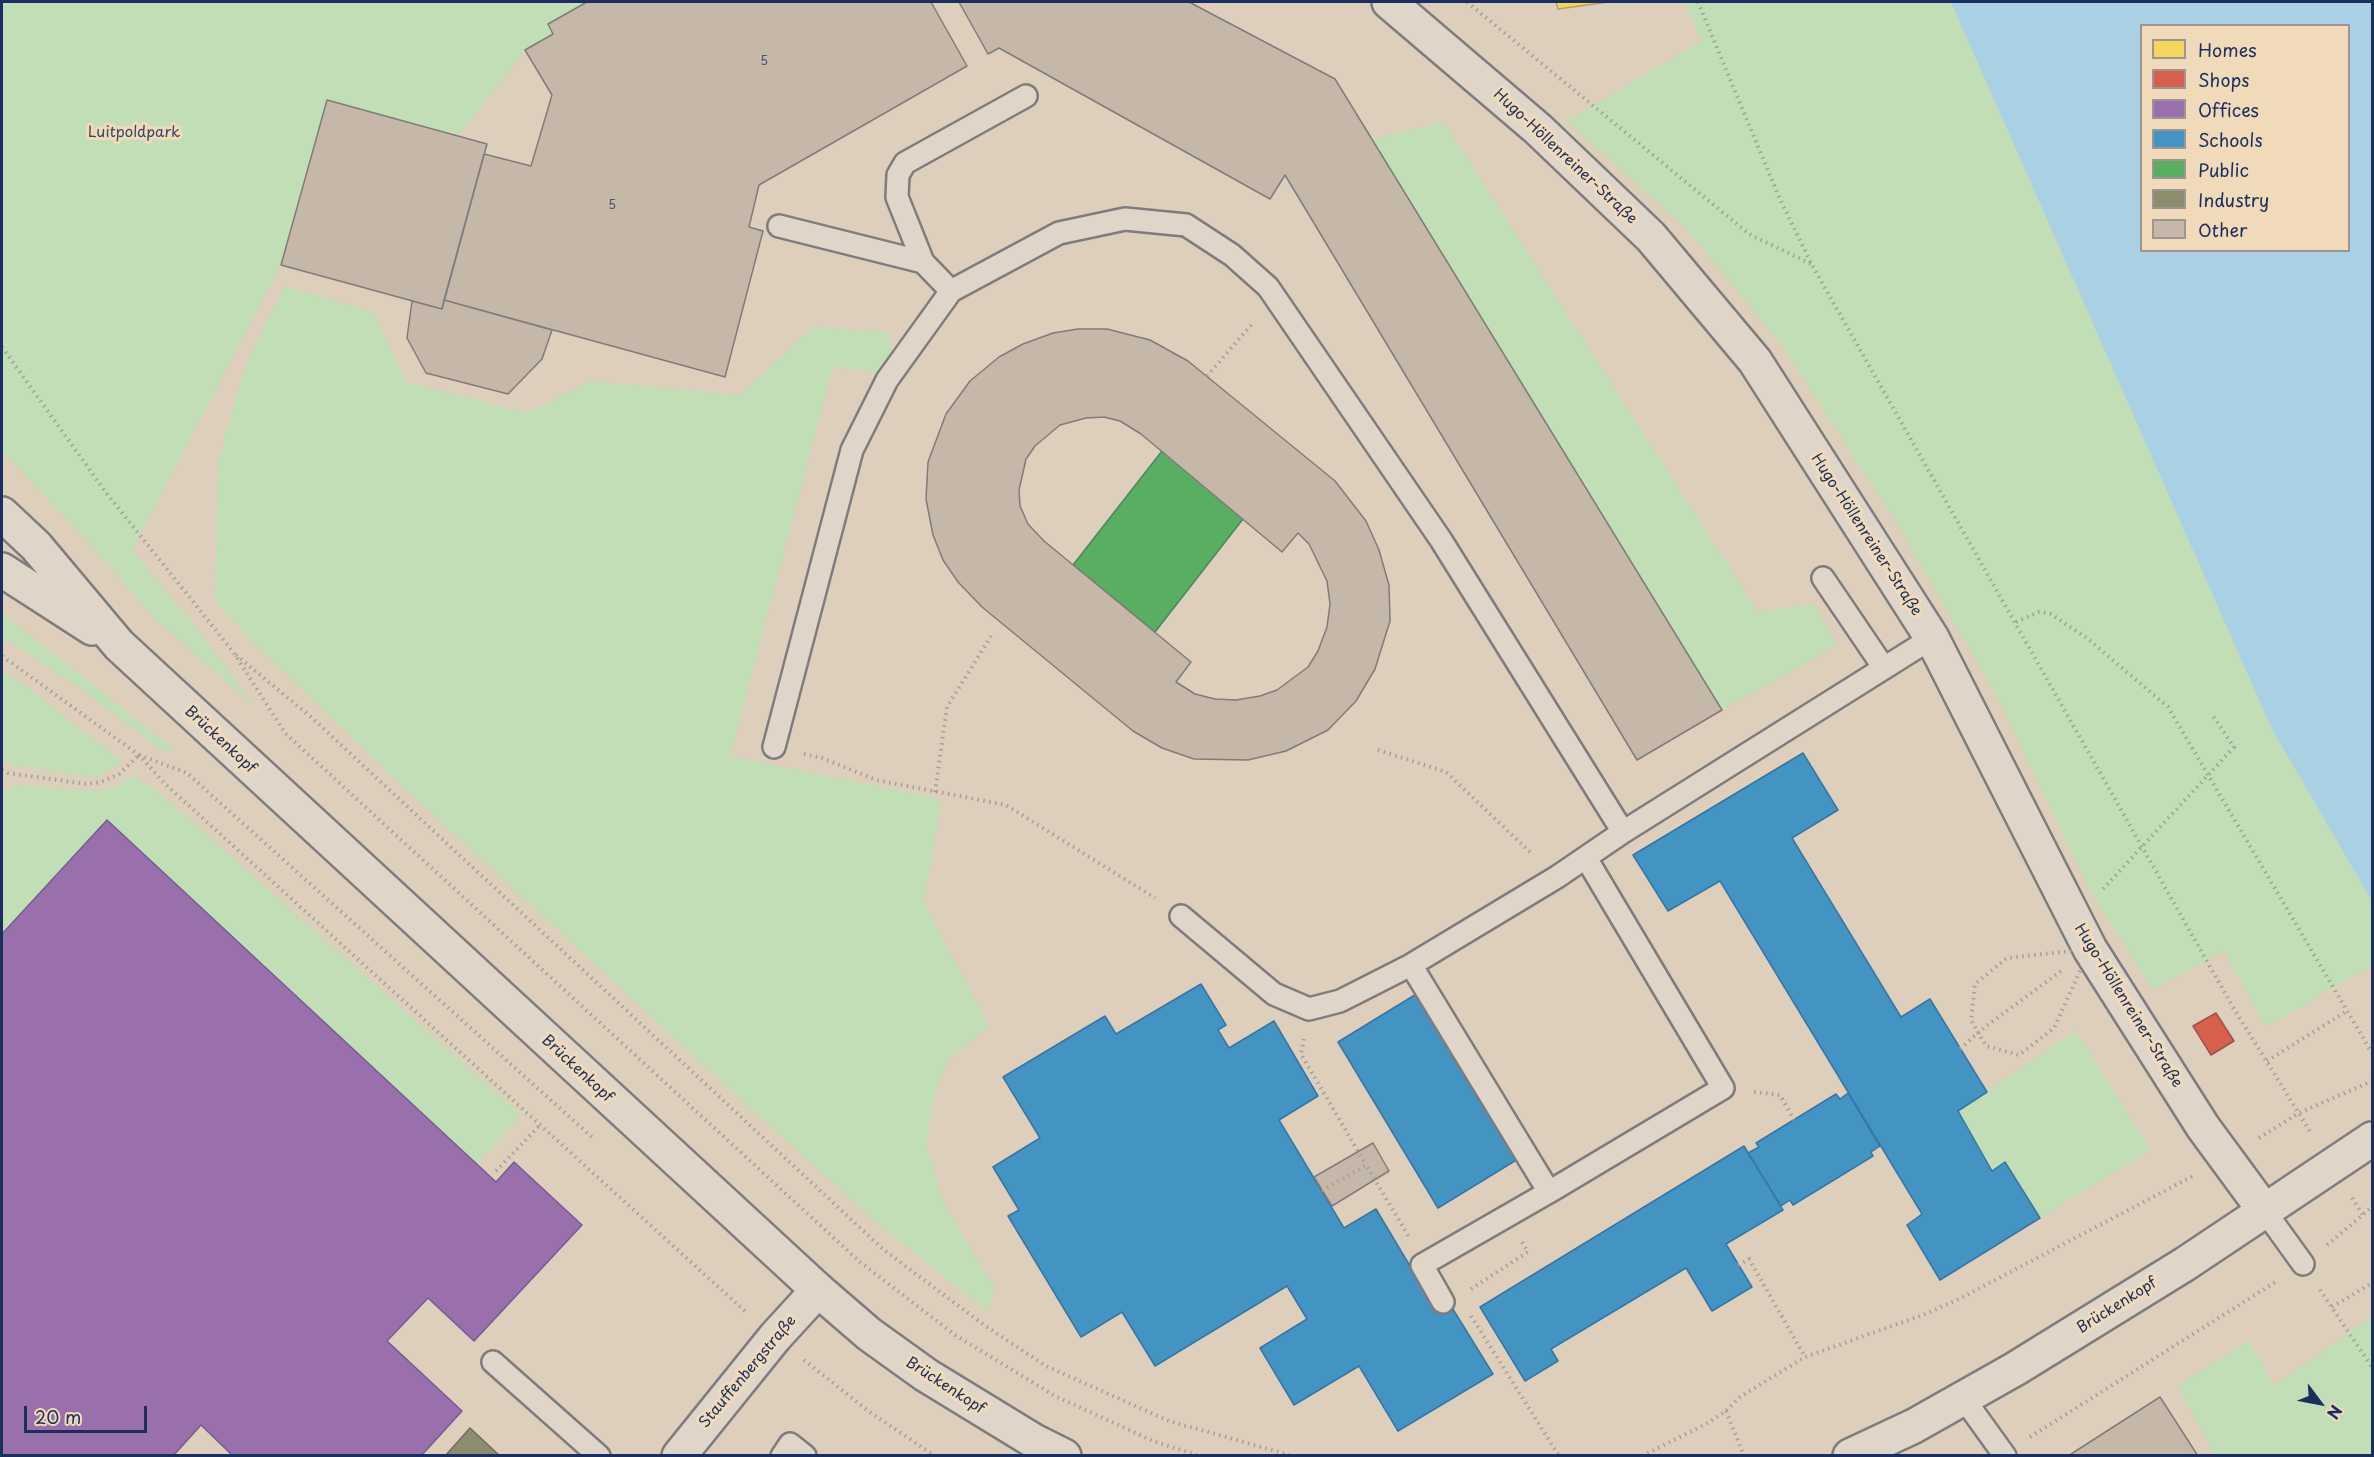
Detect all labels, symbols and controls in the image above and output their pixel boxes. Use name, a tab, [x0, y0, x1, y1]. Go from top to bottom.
legend	[2140, 24, 2350, 252]
text: Homes	[2198, 36, 2256, 63]
house number: 5	[760, 55, 768, 69]
text: Shops	[2198, 66, 2249, 93]
street label: Hugo-Höllenreiner-Straße	[1490, 86, 1640, 228]
text: Offices	[2198, 96, 2259, 123]
park label: Luitpoldpark	[88, 124, 180, 142]
text: Schools	[2198, 126, 2263, 153]
text: Public	[2198, 156, 2249, 183]
text: Industry	[2198, 186, 2269, 213]
house number: 5	[608, 199, 616, 213]
text: Other	[2198, 216, 2247, 243]
street label: Hugo-Höllenreiner-Straße	[1807, 451, 1925, 619]
street label: Brückenkopf	[181, 702, 259, 778]
street label: Hugo-Höllenreiner-Straße	[2070, 921, 2186, 1091]
street label: Brückenkopf	[538, 1031, 616, 1107]
street label: Brückenkopf	[2074, 1274, 2160, 1338]
street label: Stauffenbergstraße	[696, 1312, 800, 1432]
street label: Brückenkopf	[902, 1354, 988, 1418]
north arrow	[2290, 1373, 2350, 1433]
scale bar	[27, 1394, 150, 1432]
text: N	[2322, 1401, 2349, 1424]
text: 20 m	[35, 1403, 81, 1430]

